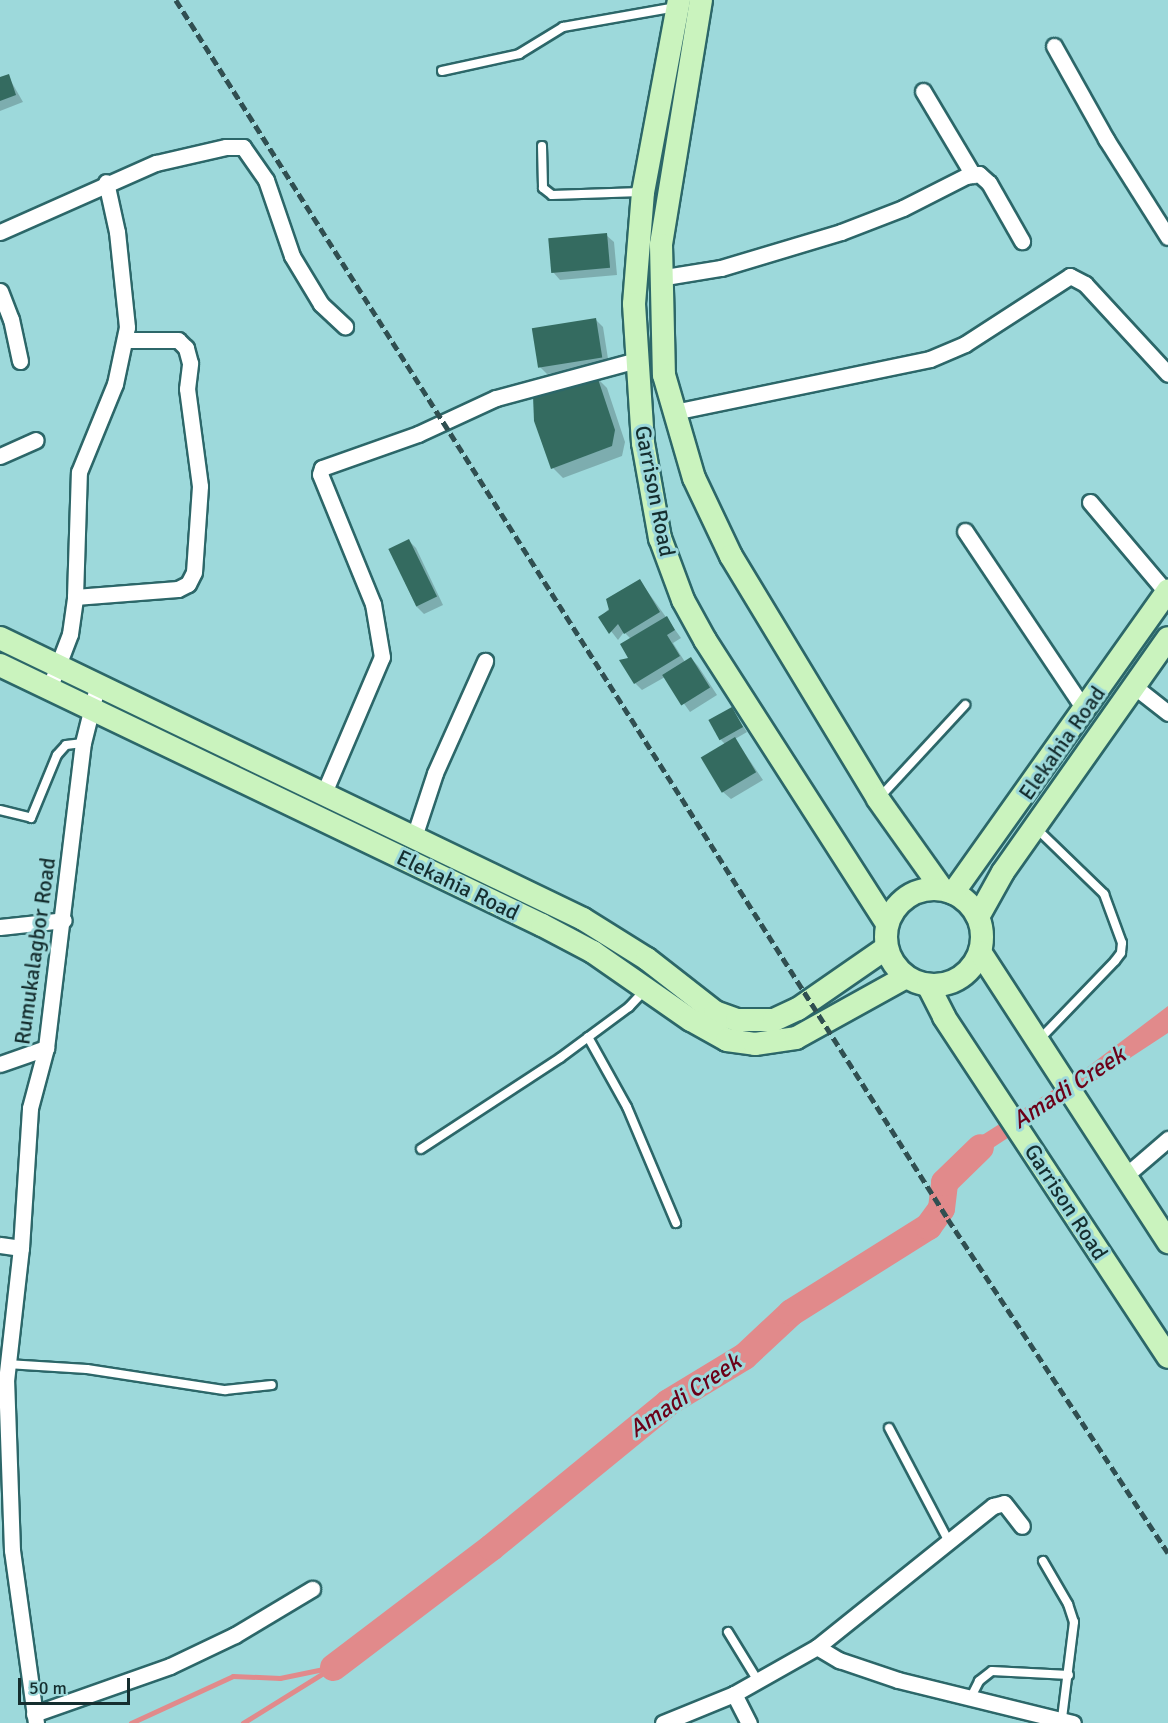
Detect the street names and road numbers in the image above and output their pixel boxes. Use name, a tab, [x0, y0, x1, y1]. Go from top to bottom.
street label: Garrison Road	[629, 423, 681, 559]
street label: Elekahia Road	[1013, 681, 1111, 805]
street label: Elekahia Road	[392, 844, 524, 926]
street label: Rumukalagbor Road	[9, 856, 61, 1046]
street label: Garrison Road	[1019, 1139, 1113, 1265]

